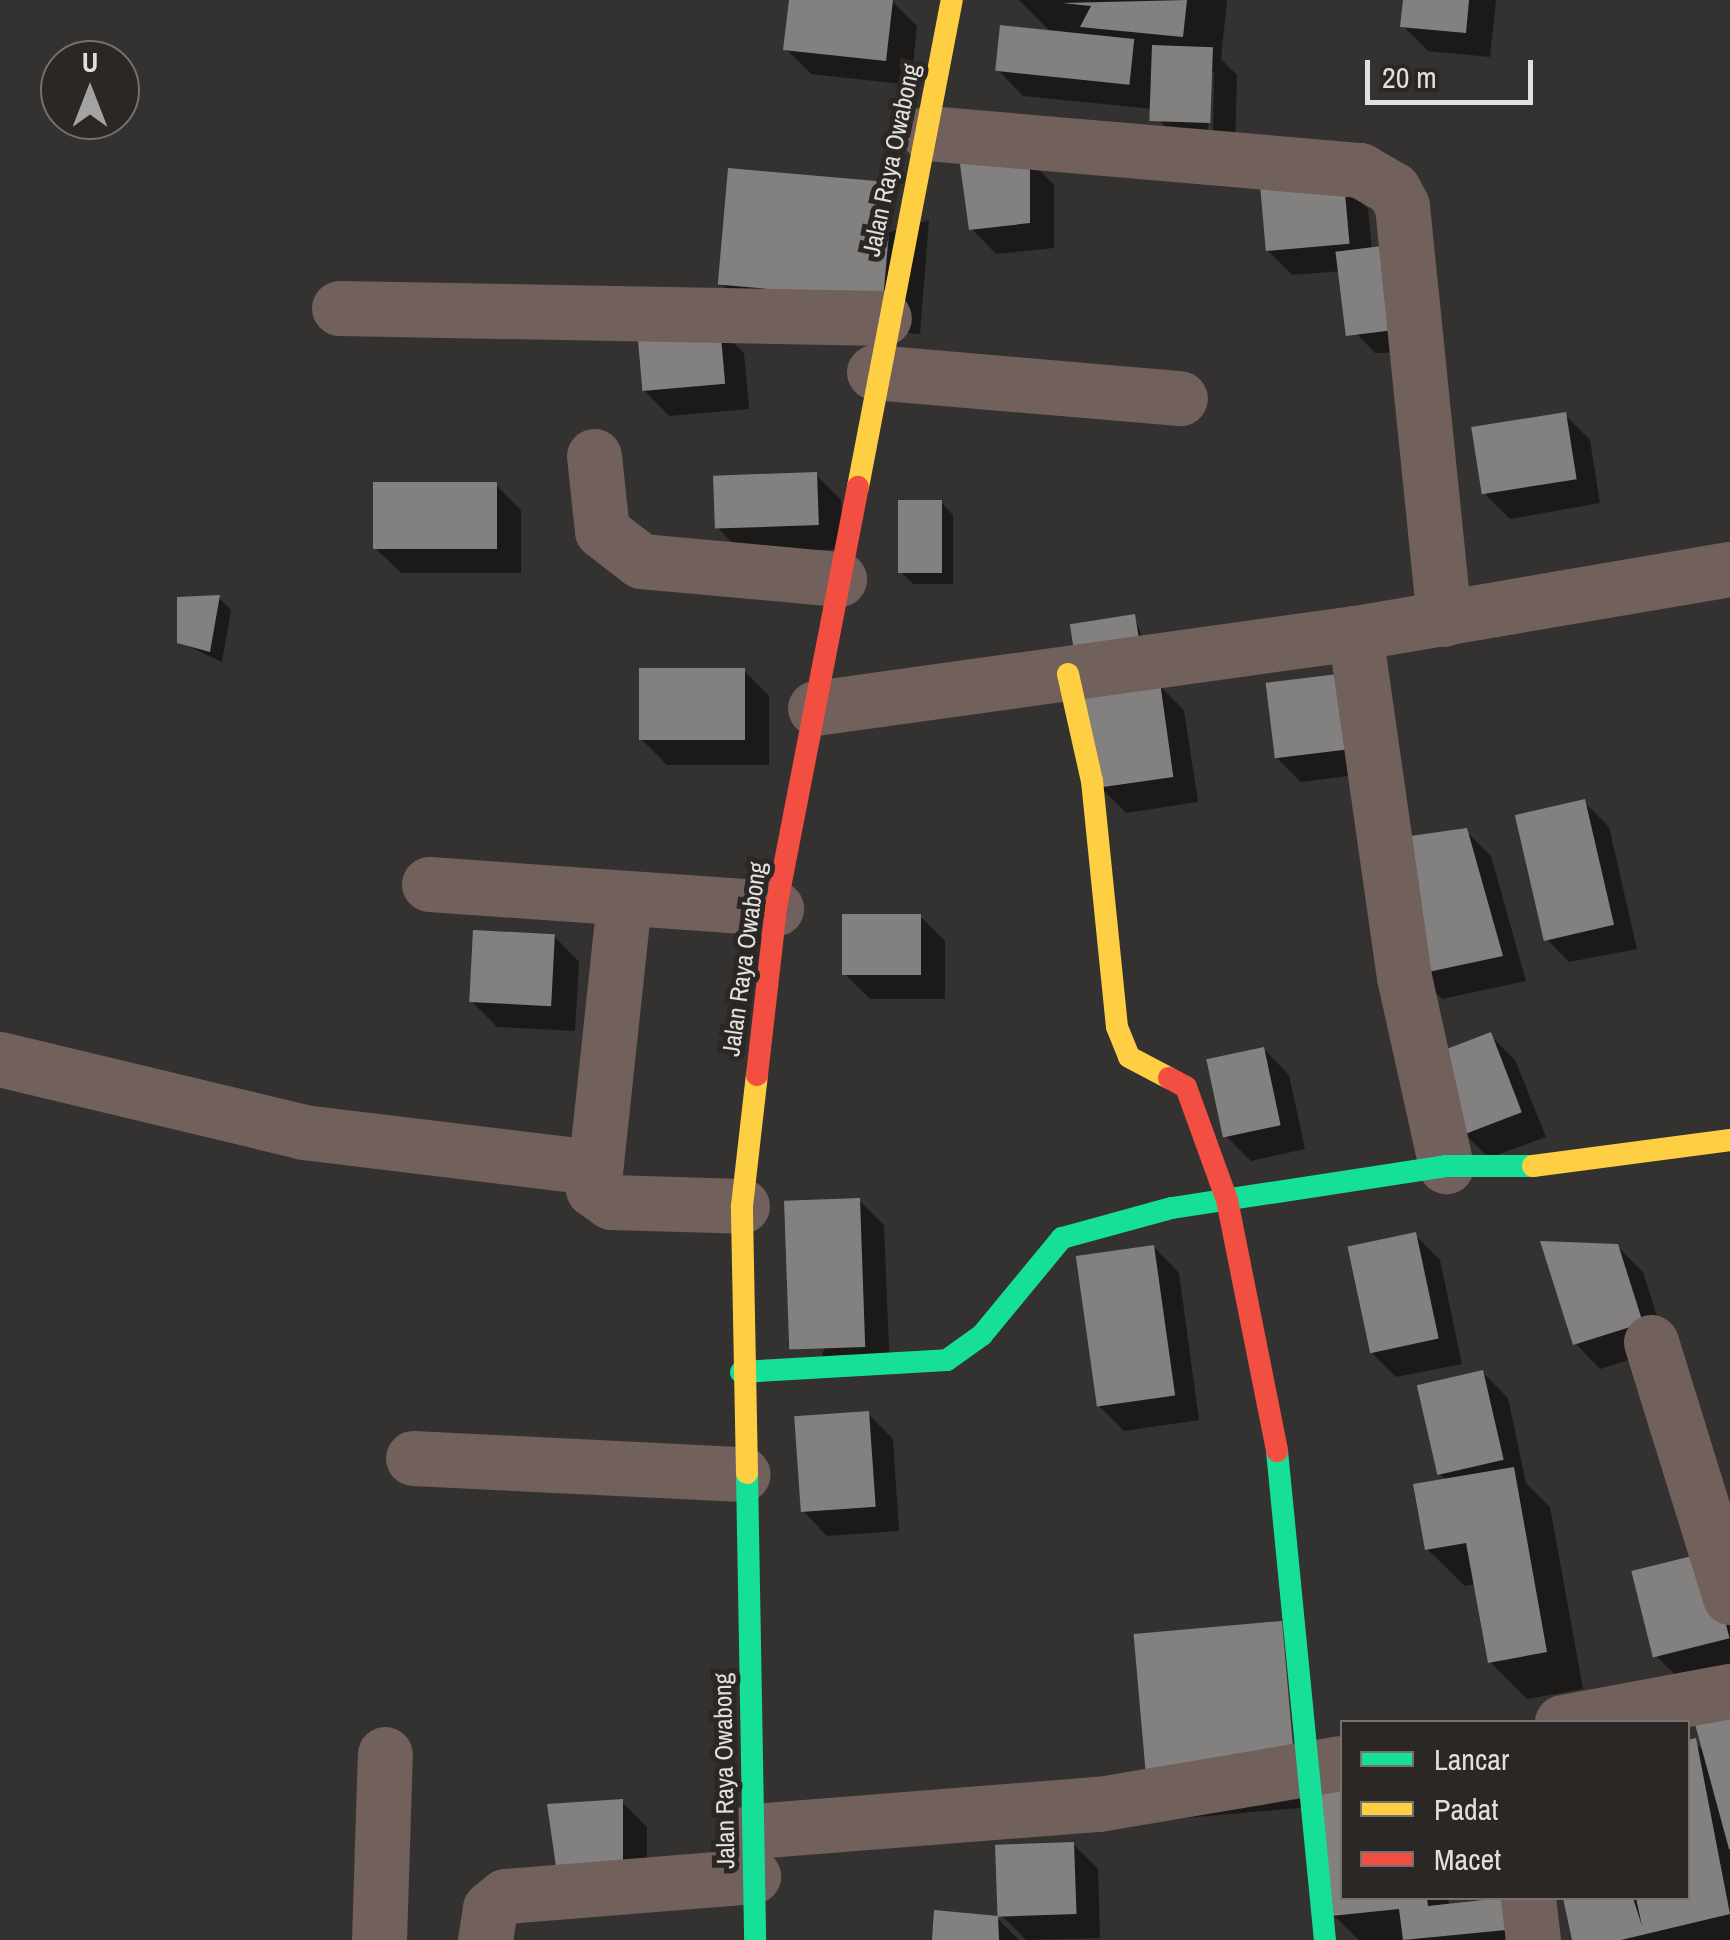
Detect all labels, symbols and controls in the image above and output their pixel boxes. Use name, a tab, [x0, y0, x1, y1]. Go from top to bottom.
north arrow	[40, 40, 140, 140]
scale bar	[1370, 40, 1538, 102]
text: U	[82, 43, 98, 81]
text: 20 m	[1382, 57, 1437, 97]
street label: Jalan Raya Owabong	[856, 61, 926, 259]
street label: Jalan Raya Owabong	[716, 860, 772, 1058]
street label: Jalan Raya Owabong	[707, 1673, 741, 1869]
legend	[1340, 1720, 1690, 1900]
text: Lancar	[1434, 1739, 1509, 1779]
text: Padat	[1434, 1789, 1498, 1829]
text: Macet	[1434, 1839, 1501, 1879]

